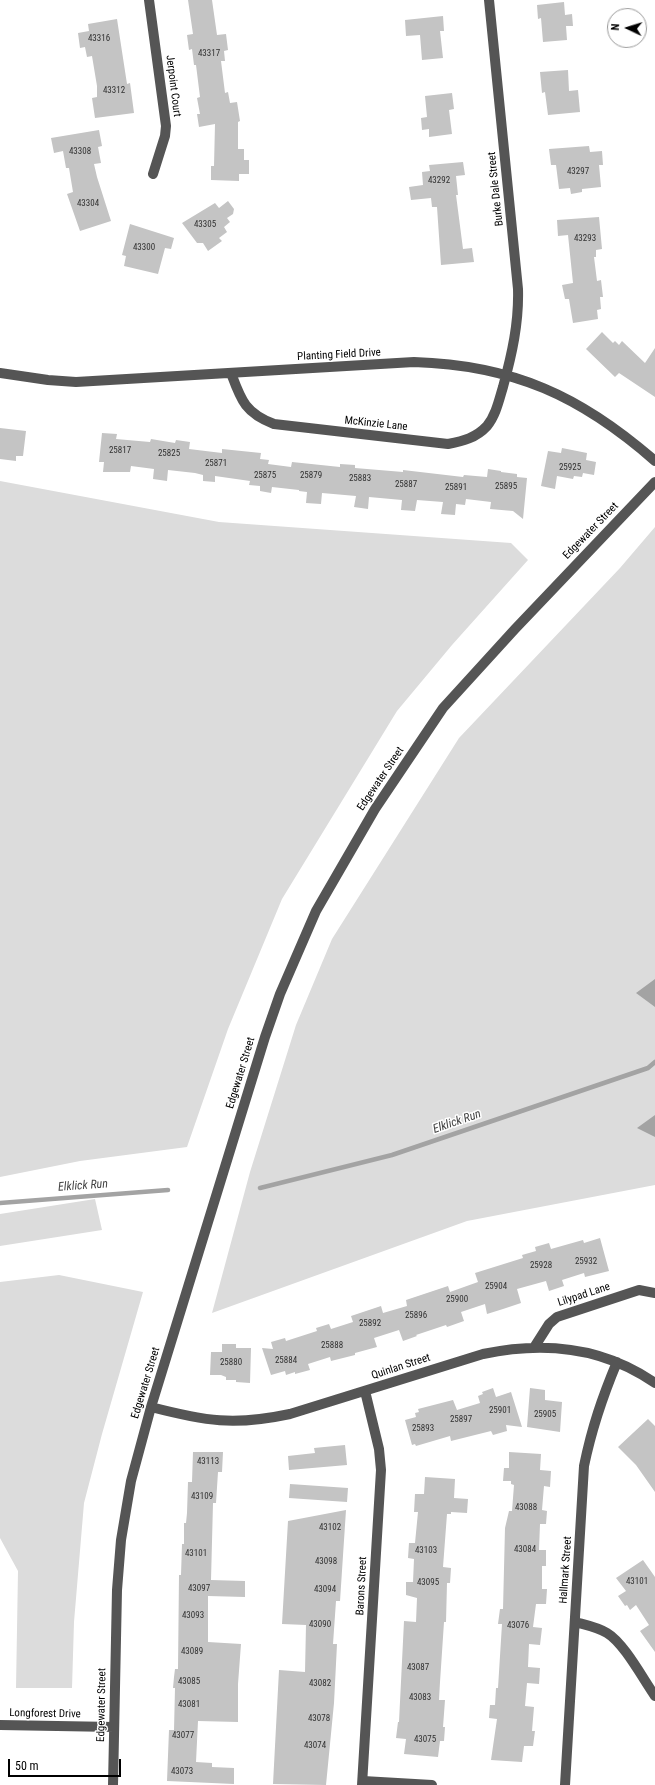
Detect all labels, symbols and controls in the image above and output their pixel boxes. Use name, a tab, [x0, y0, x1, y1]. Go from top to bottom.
north arrow	[607, 8, 647, 48]
text: N	[609, 23, 622, 31]
house number: 43316	[88, 34, 110, 44]
house number: 43317	[198, 49, 220, 59]
street label: Jerpoint Court	[163, 54, 183, 118]
house number: 43312	[103, 86, 125, 96]
house number: 43308	[69, 147, 91, 157]
street label: Burke Dale Street	[486, 151, 506, 227]
house number: 43297	[567, 167, 589, 177]
house number: 43292	[428, 176, 450, 186]
house number: 43304	[77, 199, 99, 209]
house number: 43305	[194, 220, 216, 230]
house number: 43293	[574, 234, 596, 244]
house number: 43300	[133, 243, 155, 253]
street label: Planting Field Drive	[297, 346, 381, 364]
street label: McKinzie Lane	[344, 414, 408, 434]
house number: 25817	[109, 446, 131, 456]
house number: 25825	[158, 449, 180, 459]
house number: 25871	[205, 459, 227, 469]
house number: 25925	[559, 463, 581, 473]
house number: 25875	[254, 471, 276, 481]
house number: 25879	[300, 471, 322, 481]
house number: 25883	[349, 474, 371, 484]
house number: 25887	[395, 480, 417, 490]
house number: 25895	[495, 482, 517, 492]
house number: 25891	[445, 483, 467, 493]
street label: Edgewater Street	[561, 500, 621, 562]
street label: Edgewater Street	[355, 745, 407, 813]
street label: Edgewater Street	[224, 1036, 258, 1110]
water label: Elklick Run	[431, 1107, 483, 1137]
water label: Elklick Run	[58, 1177, 108, 1195]
house number: 25932	[575, 1257, 597, 1267]
house number: 25928	[530, 1261, 552, 1271]
street label: Lilypad Lane	[556, 1280, 612, 1310]
house number: 25904	[485, 1282, 507, 1292]
house number: 25900	[446, 1295, 468, 1305]
house number: 25896	[405, 1311, 427, 1321]
house number: 25892	[359, 1319, 381, 1329]
house number: 25888	[321, 1341, 343, 1351]
street label: Edgewater Street	[129, 1346, 163, 1420]
street label: Quinlan Street	[370, 1351, 432, 1383]
house number: 25884	[275, 1356, 297, 1366]
house number: 25880	[220, 1358, 242, 1368]
house number: 25901	[489, 1406, 511, 1416]
house number: 25905	[534, 1410, 556, 1420]
house number: 25897	[450, 1415, 472, 1425]
house number: 25893	[412, 1424, 434, 1434]
house number: 43113	[197, 1457, 219, 1467]
house number: 43109	[191, 1492, 213, 1502]
house number: 43088	[515, 1503, 537, 1513]
house number: 43102	[319, 1523, 341, 1533]
street label: Hallmark Street	[557, 1536, 575, 1604]
house number: 43084	[514, 1545, 536, 1555]
house number: 43103	[415, 1546, 437, 1556]
house number: 43101	[185, 1549, 207, 1559]
street label: Barons Street	[354, 1556, 370, 1616]
house number: 43098	[315, 1557, 337, 1567]
house number: 43101	[626, 1577, 648, 1587]
house number: 43095	[417, 1578, 439, 1588]
house number: 43097	[188, 1584, 210, 1594]
house number: 43094	[314, 1585, 336, 1595]
house number: 43093	[182, 1611, 204, 1621]
house number: 43090	[309, 1620, 331, 1630]
house number: 43076	[507, 1621, 529, 1631]
house number: 43089	[181, 1647, 203, 1657]
house number: 43087	[407, 1663, 429, 1673]
street label: Edgewater Street	[95, 1668, 109, 1742]
house number: 43085	[178, 1677, 200, 1687]
house number: 43082	[309, 1679, 331, 1689]
house number: 43083	[409, 1693, 431, 1703]
house number: 43081	[178, 1700, 200, 1710]
street label: Longforest Drive	[9, 1707, 81, 1721]
house number: 43078	[308, 1714, 330, 1724]
house number: 43077	[172, 1731, 194, 1741]
house number: 43075	[414, 1735, 436, 1745]
house number: 43074	[304, 1741, 326, 1751]
scale bar	[10, 1751, 123, 1777]
text: 50 m	[15, 1759, 39, 1773]
house number: 43073	[171, 1767, 193, 1777]

